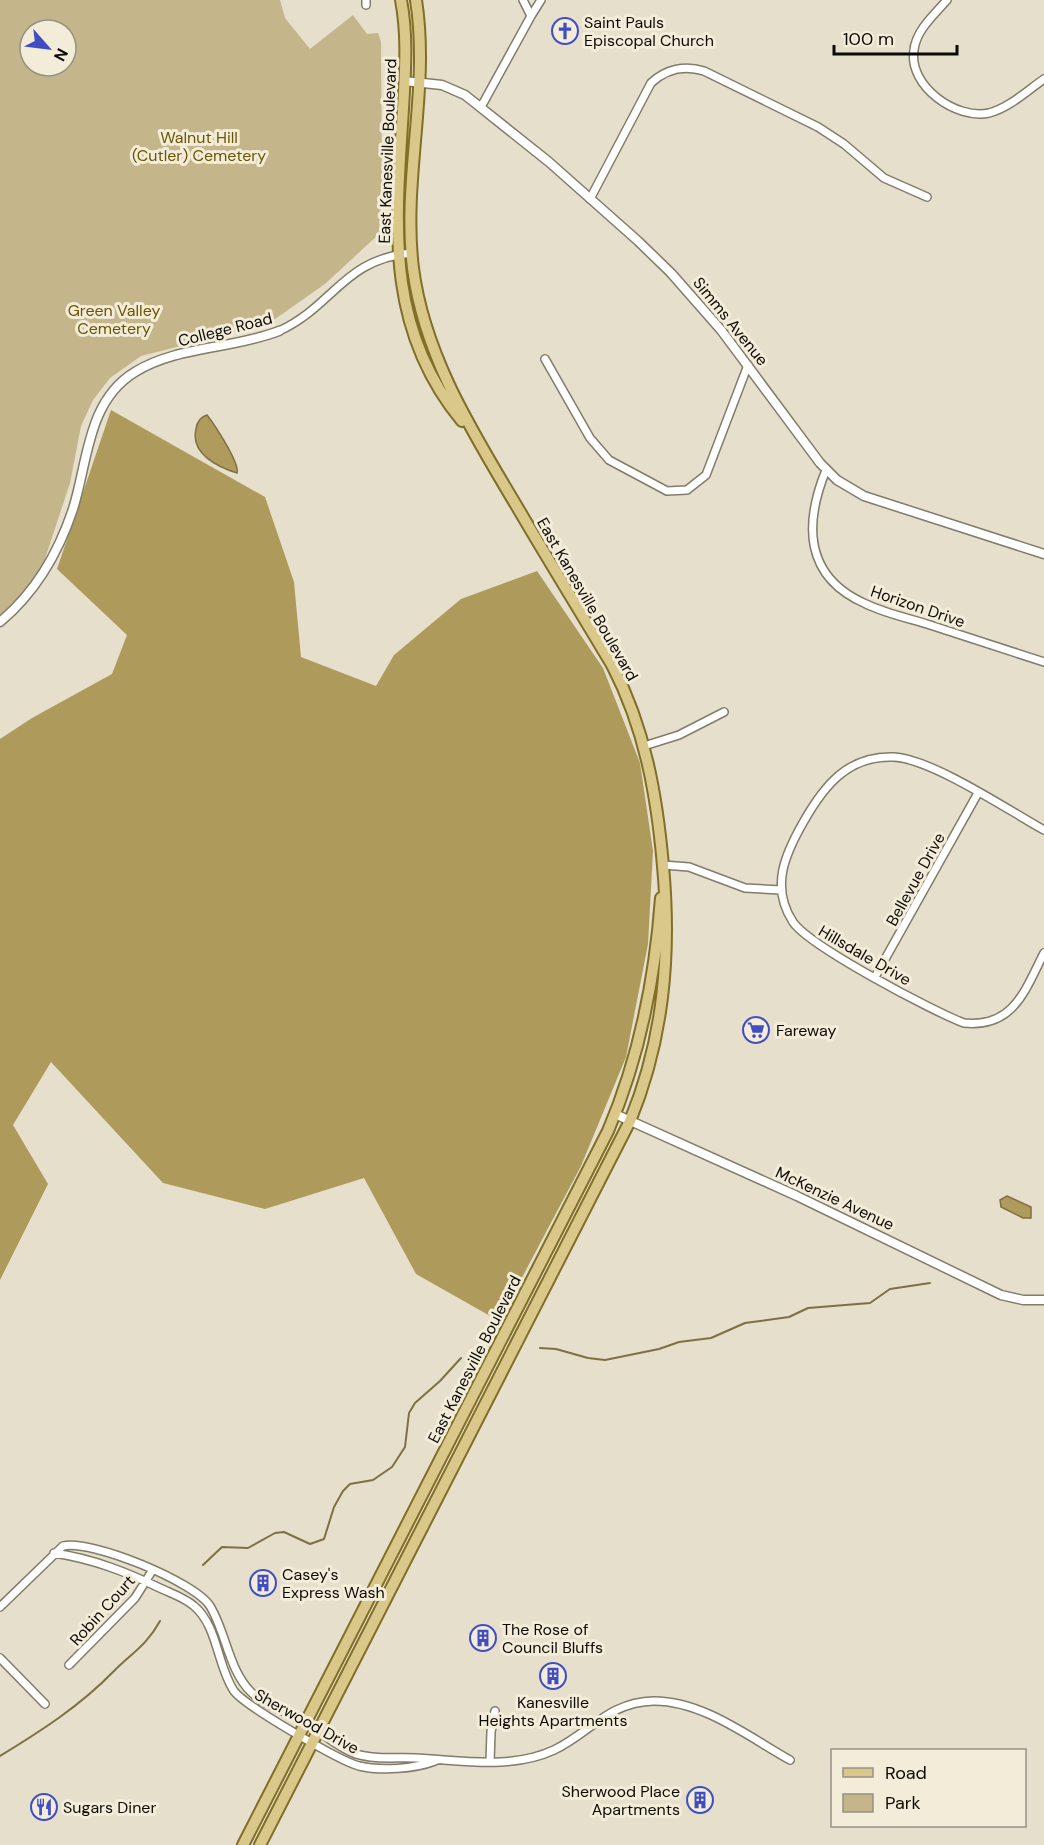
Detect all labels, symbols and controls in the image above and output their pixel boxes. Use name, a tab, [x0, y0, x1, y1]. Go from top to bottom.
place label: Saint Pauls Episcopal Church	[584, 12, 714, 51]
church icon: Saint Pauls Episcopal Church	[550, 16, 580, 46]
north arrow	[18, 18, 78, 78]
scale bar	[834, 18, 957, 56]
text: 100 m	[843, 27, 894, 51]
text: N	[49, 45, 73, 65]
street label: East Kanesville Boulevard	[374, 58, 401, 244]
park label: Walnut Hill (Cutler) Cemetery	[132, 127, 266, 166]
street label: Simms Avenue	[688, 273, 773, 370]
park label: Green Valley Cemetery	[68, 300, 160, 339]
street label: College Road	[176, 308, 274, 351]
street label: East Kanesville Boulevard	[532, 514, 643, 685]
street label: Horizon Drive	[868, 581, 968, 632]
street label: Bellevue Drive	[881, 829, 950, 930]
street label: Hillsdale Drive	[815, 920, 915, 990]
supermarket icon: Fareway	[741, 1015, 771, 1045]
place label: Fareway	[776, 1020, 836, 1041]
street label: McKenzie Avenue	[772, 1162, 897, 1235]
street label: East Kanesville Boulevard	[423, 1272, 526, 1447]
place label: Casey's Express Wash	[282, 1564, 385, 1603]
building icon: Casey's Express Wash	[248, 1568, 278, 1598]
street label: Robin Court	[65, 1571, 140, 1650]
place label: The Rose of Council Bluffs	[502, 1619, 603, 1658]
building icon: The Rose of Council Bluffs	[468, 1623, 498, 1653]
building icon: Kanesville Heights Apartments	[538, 1661, 568, 1691]
street label: Sherwood Drive	[251, 1684, 363, 1759]
place label: Kanesville Heights Apartments	[479, 1692, 627, 1731]
legend	[831, 1749, 1026, 1827]
text: Road	[885, 1761, 927, 1785]
place label: Sherwood Place Apartments	[562, 1781, 680, 1820]
building icon: Sherwood Place Apartments	[685, 1785, 715, 1815]
text: Park	[885, 1791, 921, 1815]
restaurant icon: Sugars Diner	[29, 1792, 59, 1822]
place label: Sugars Diner	[63, 1797, 156, 1818]

